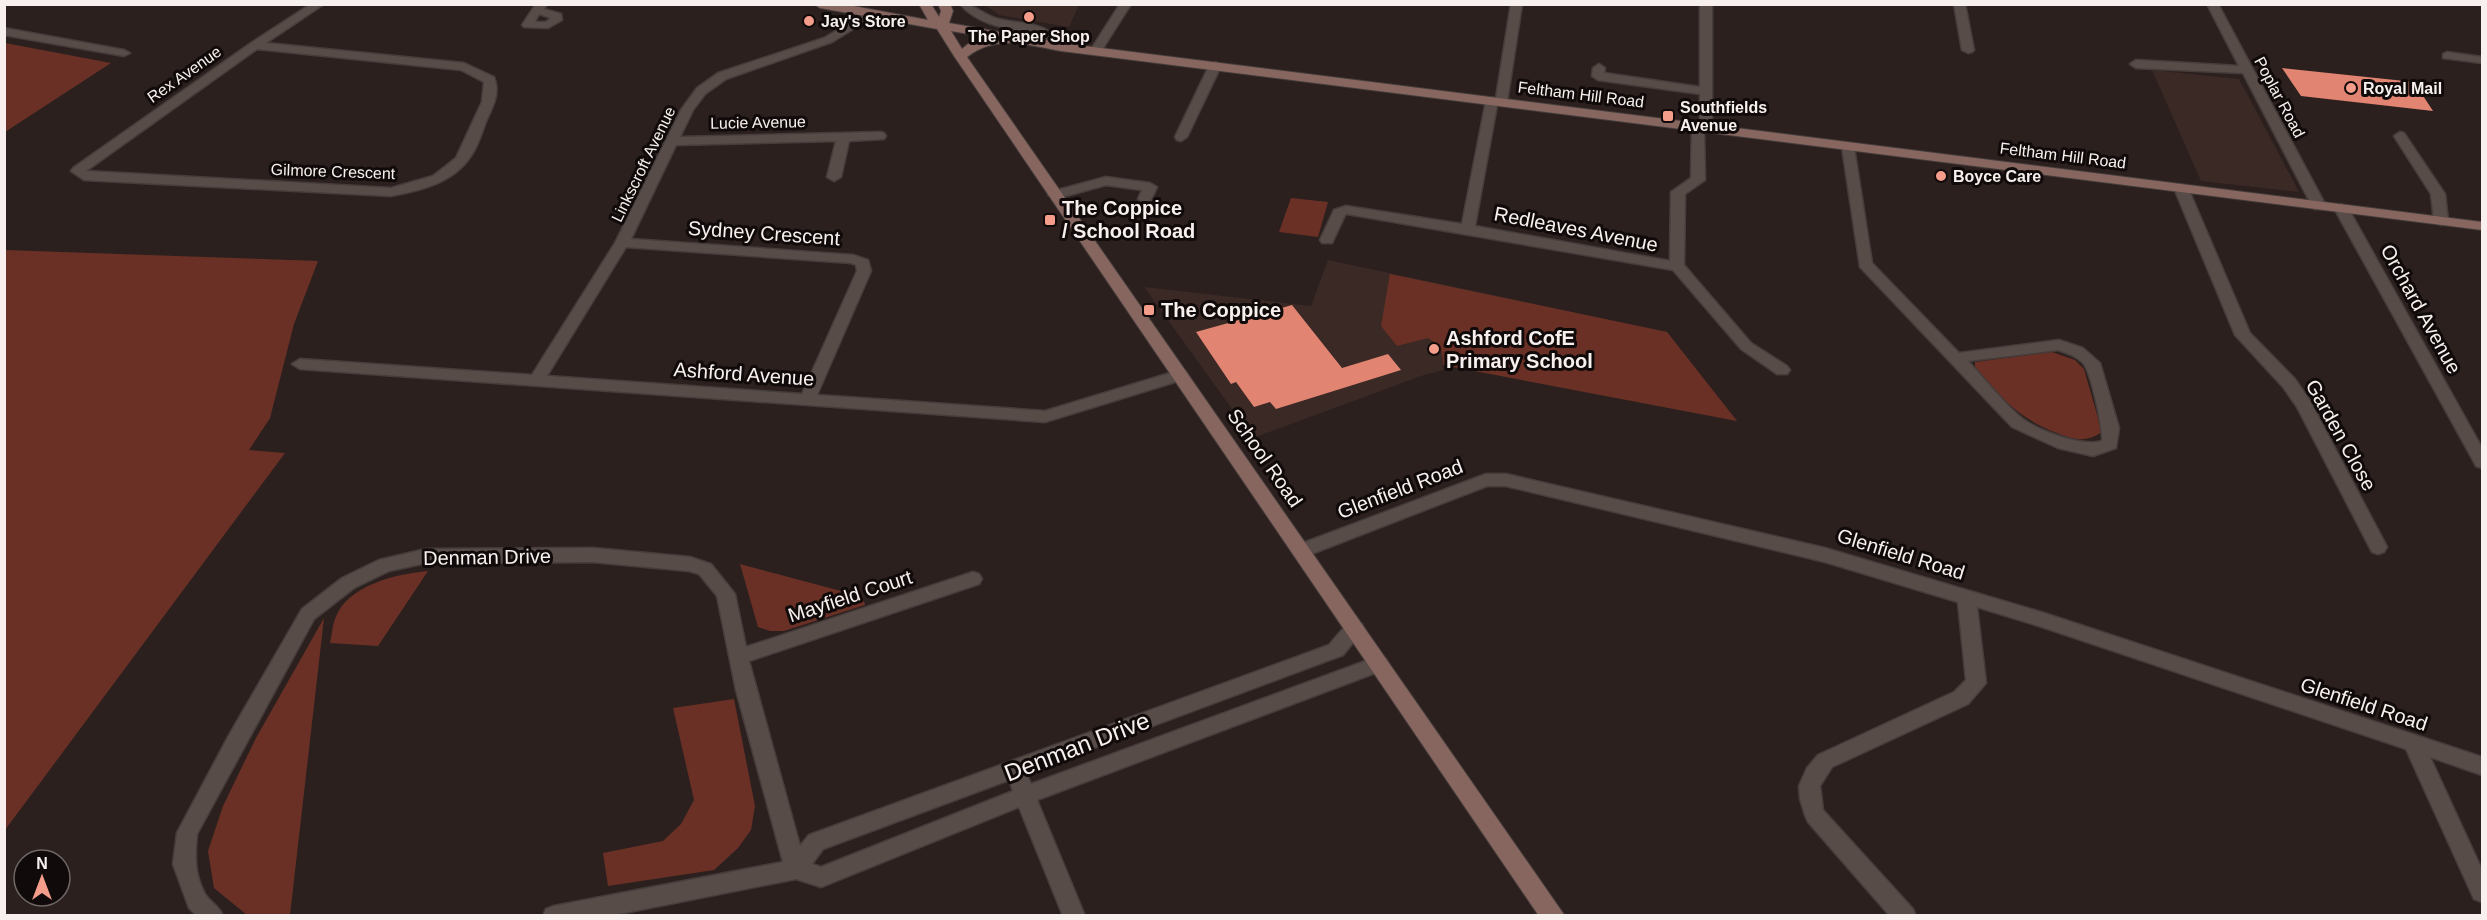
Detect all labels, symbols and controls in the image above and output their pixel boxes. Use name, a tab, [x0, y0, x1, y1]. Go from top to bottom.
marker: The Paper Shop	[1022, 10, 1036, 24]
place label: Jay's Store	[821, 13, 906, 30]
marker: Jay's Store	[802, 14, 816, 28]
place label: The Paper Shop	[968, 28, 1090, 45]
street label: Rex Avenue	[144, 43, 224, 106]
street label: Poplar Road	[2251, 54, 2308, 140]
street label: Feltham Hill Road	[1517, 78, 1645, 111]
place label: Royal Mail	[2363, 80, 2442, 97]
marker: Royal Mail	[2344, 81, 2358, 95]
place label: Southfields Avenue	[1680, 99, 1767, 134]
street label: Linkscroft Avenue	[608, 104, 679, 225]
marker: Southfields Avenue	[1661, 109, 1675, 123]
street label: Lucie Avenue	[710, 113, 806, 132]
street label: Feltham Hill Road	[1999, 139, 2127, 172]
street label: Gilmore Crescent	[270, 161, 396, 182]
place label: Boyce Care	[1953, 168, 2041, 185]
marker: Boyce Care	[1934, 169, 1948, 183]
place label: The Coppice / School Road	[1062, 197, 1195, 242]
street label: Redleaves Avenue	[1492, 202, 1660, 256]
marker: The Coppice / School Road	[1043, 213, 1057, 227]
street label: Sydney Crescent	[687, 217, 841, 249]
street label: Orchard Avenue	[2376, 241, 2466, 377]
place label: The Coppice	[1161, 299, 1281, 321]
marker: The Coppice	[1142, 303, 1156, 317]
place label: Ashford CofE Primary School	[1446, 327, 1593, 372]
marker: Ashford CofE Primary School	[1427, 342, 1441, 356]
street label: Ashford Avenue	[673, 358, 815, 390]
street label: Garden Close	[2301, 376, 2381, 494]
street label: School Road	[1223, 405, 1307, 511]
street label: Glenfield Road	[1334, 455, 1466, 523]
street label: Glenfield Road	[1835, 524, 1967, 584]
street label: Denman Drive	[423, 545, 551, 569]
street label: Mayfield Court	[785, 565, 915, 626]
street label: Glenfield Road	[2298, 673, 2430, 735]
street label: Denman Drive	[1000, 706, 1153, 787]
north arrow	[12, 848, 72, 908]
text: N	[36, 855, 48, 872]

